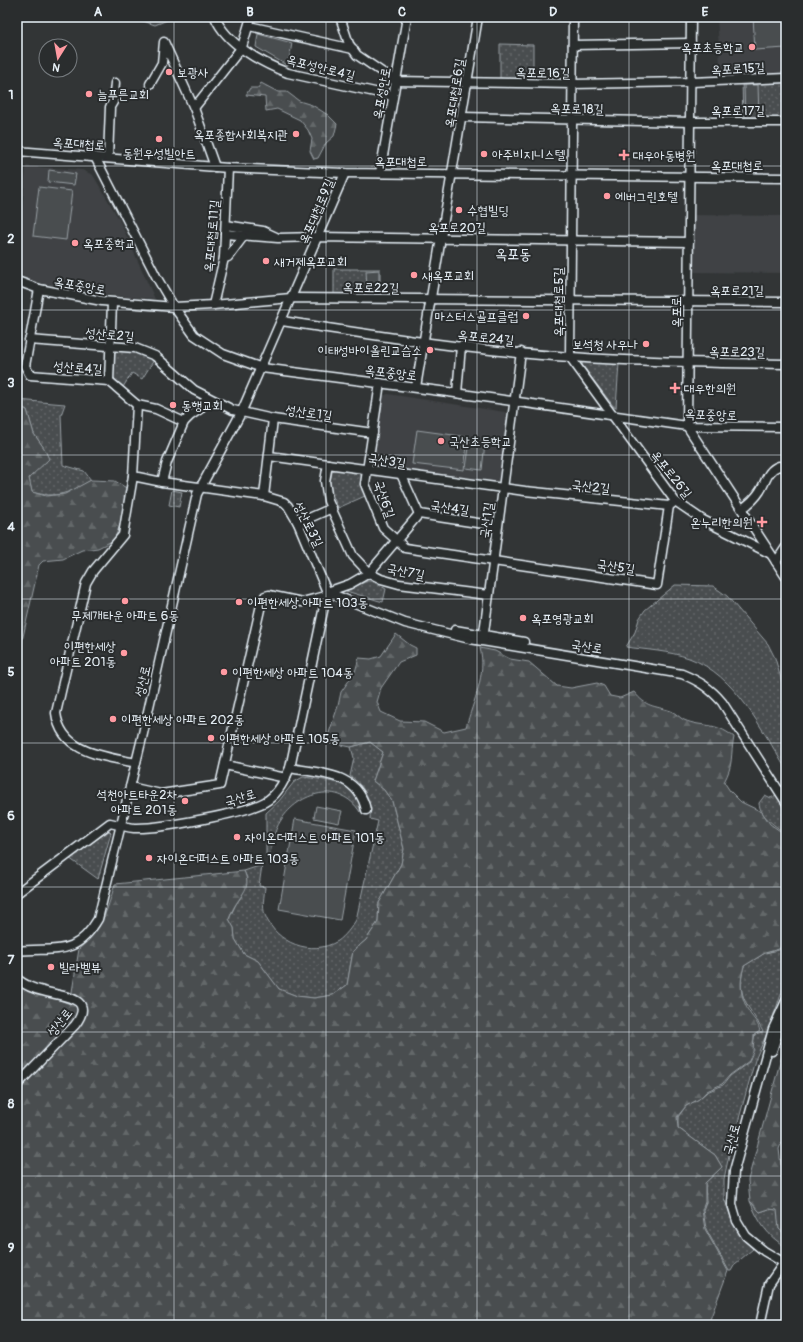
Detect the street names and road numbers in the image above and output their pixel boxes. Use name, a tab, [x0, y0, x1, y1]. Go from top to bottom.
street label: 옥포성안로4길	[285, 52, 357, 84]
street label: 옥포대첩로6길	[442, 57, 468, 129]
street label: 옥포로15길	[711, 60, 765, 78]
street label: 옥포로16길	[516, 65, 570, 81]
street label: 옥포성안로	[370, 66, 394, 120]
street label: 옥포로18길	[550, 101, 604, 117]
street label: 옥포로17길	[711, 103, 765, 119]
street label: 옥포대첩로	[52, 134, 106, 154]
street label: 옥포대첩로	[375, 154, 427, 170]
street label: 옥포대첩로	[711, 158, 763, 174]
street label: 옥포대첩로9길	[296, 176, 338, 246]
street label: 옥포대첩로11길	[201, 199, 223, 273]
street label: 옥포로20길	[428, 220, 486, 236]
street label: 옥포대첩로5길	[551, 267, 567, 337]
street label: 옥포중앙로	[53, 274, 107, 298]
street label: 옥포로22길	[343, 280, 399, 296]
street label: 옥포로21길	[710, 283, 764, 299]
street label: 옥포로	[669, 296, 685, 328]
street label: 성산로2길	[85, 325, 135, 345]
street label: 옥포로24길	[457, 327, 515, 349]
street label: 옥포로23길	[709, 344, 765, 360]
street label: 성산로4길	[53, 358, 103, 378]
street label: 옥포중앙로	[364, 362, 418, 384]
street label: 성산로1길	[285, 402, 333, 424]
street label: 옥포중앙로	[685, 406, 737, 424]
street label: 옥포로26길	[647, 448, 695, 502]
street label: 국산3길	[367, 450, 407, 472]
street label: 국산2길	[571, 477, 611, 497]
street label: 국산6길	[370, 478, 398, 520]
street label: 국산4길	[429, 497, 470, 519]
street label: 성산로3길	[290, 499, 326, 550]
street label: 국산1길	[477, 501, 497, 539]
street label: 국산5길	[596, 556, 636, 578]
street label: 국산7길	[386, 560, 426, 583]
street label: 국산로	[570, 637, 604, 657]
street label: 성산로	[132, 664, 154, 698]
street label: 국산로	[223, 786, 258, 810]
street label: 성산로	[44, 1005, 76, 1040]
street label: 국산로	[720, 1122, 744, 1156]

